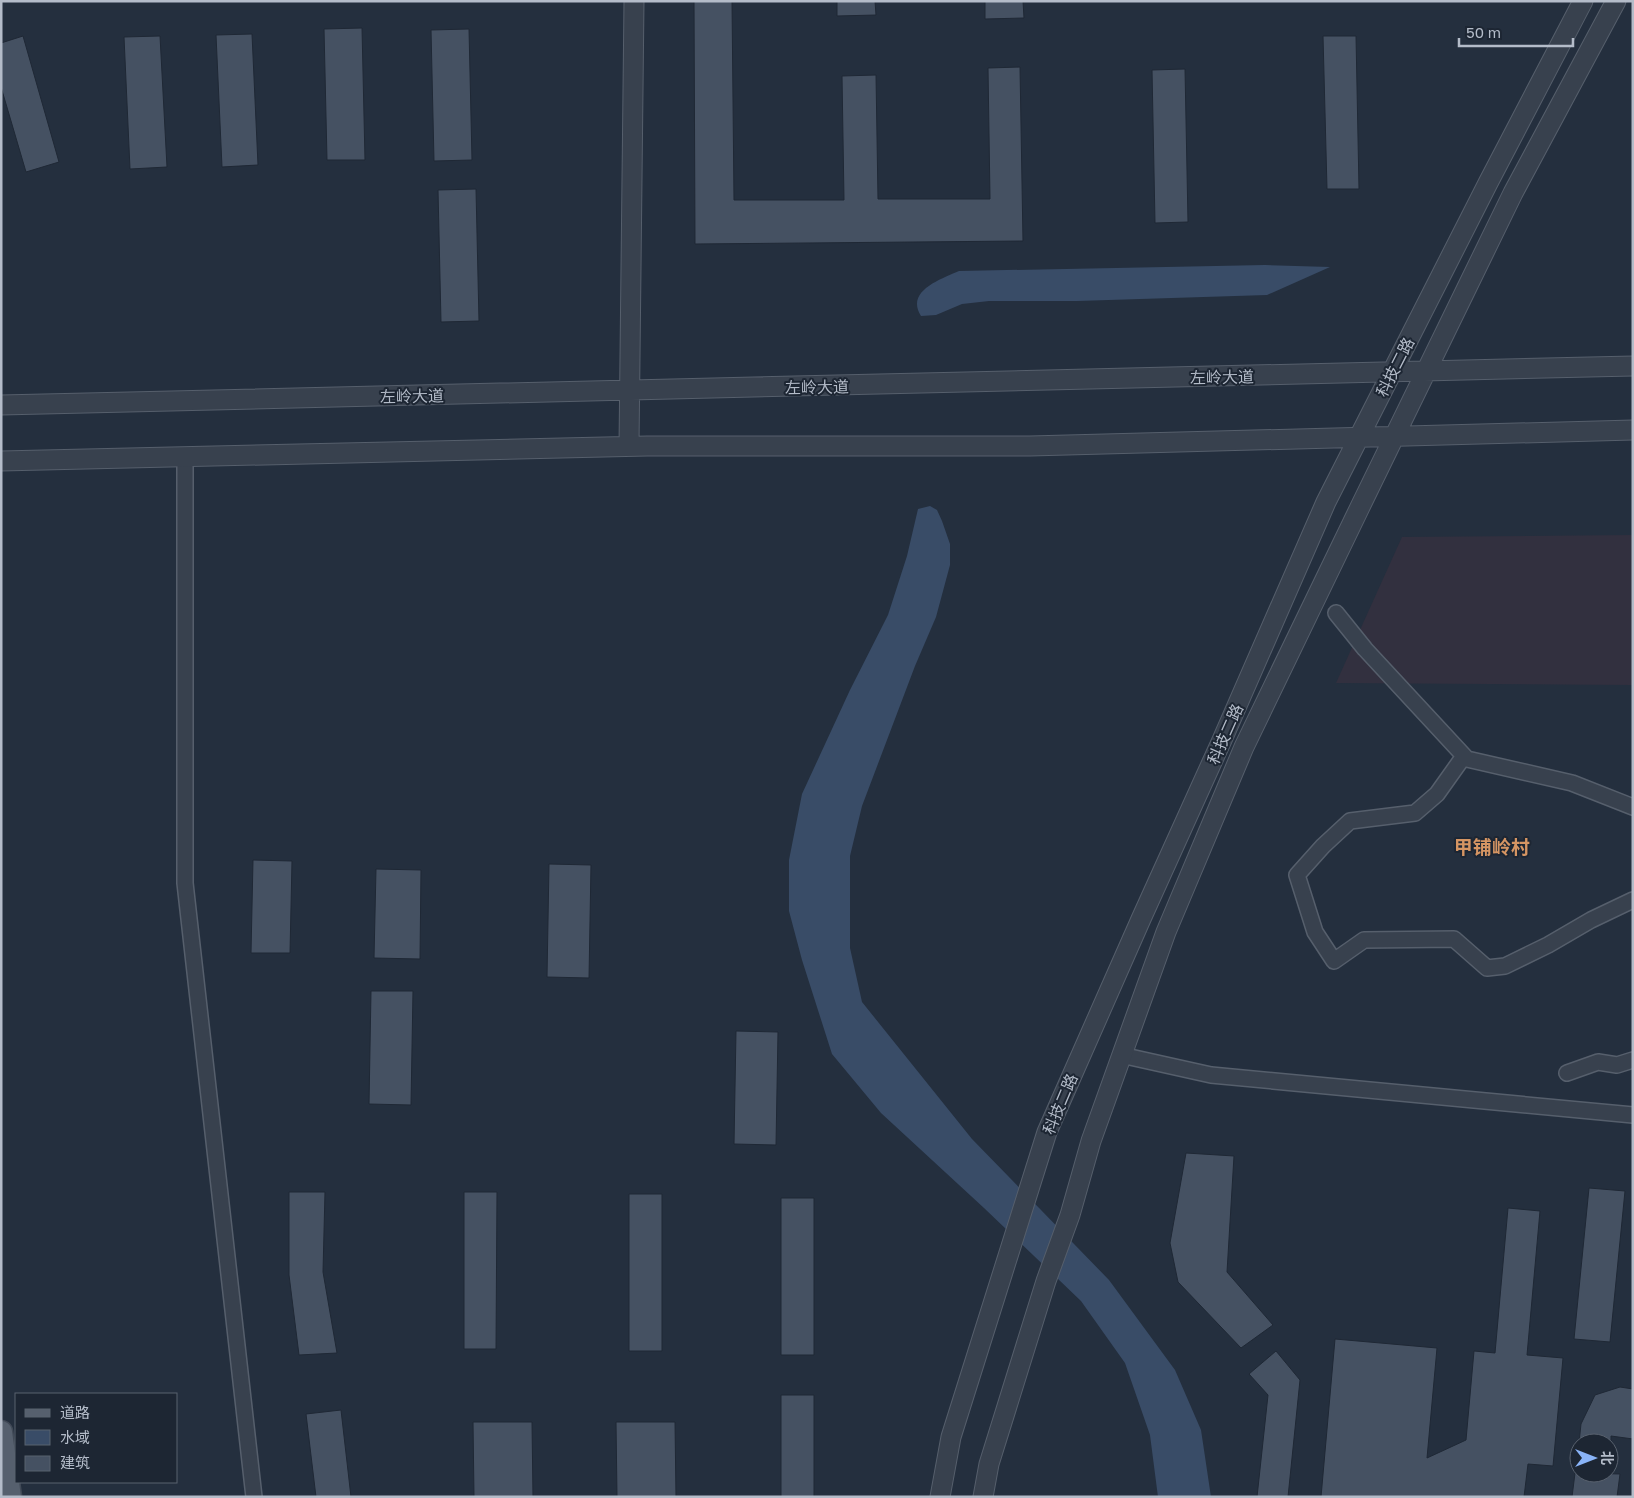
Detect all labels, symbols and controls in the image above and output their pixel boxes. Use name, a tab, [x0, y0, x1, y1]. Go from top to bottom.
scale bar	[1459, 15, 1573, 47]
text: 50 m	[1466, 23, 1501, 41]
street label: 科技二路	[1372, 334, 1418, 400]
street label: 左岭大道	[1190, 366, 1254, 388]
street label: 左岭大道	[785, 376, 849, 398]
street label: 左岭大道	[380, 385, 444, 407]
street label: 科技二路	[1203, 701, 1247, 767]
district label: 甲铺岭村	[1454, 835, 1530, 858]
street label: 科技二路	[1038, 1071, 1082, 1137]
legend	[15, 1393, 178, 1483]
text: 道路	[60, 1403, 90, 1421]
text: 水域	[60, 1428, 90, 1446]
north arrow	[1569, 1433, 1619, 1483]
text: 北	[1599, 1451, 1616, 1465]
text: 建筑	[60, 1453, 90, 1471]

